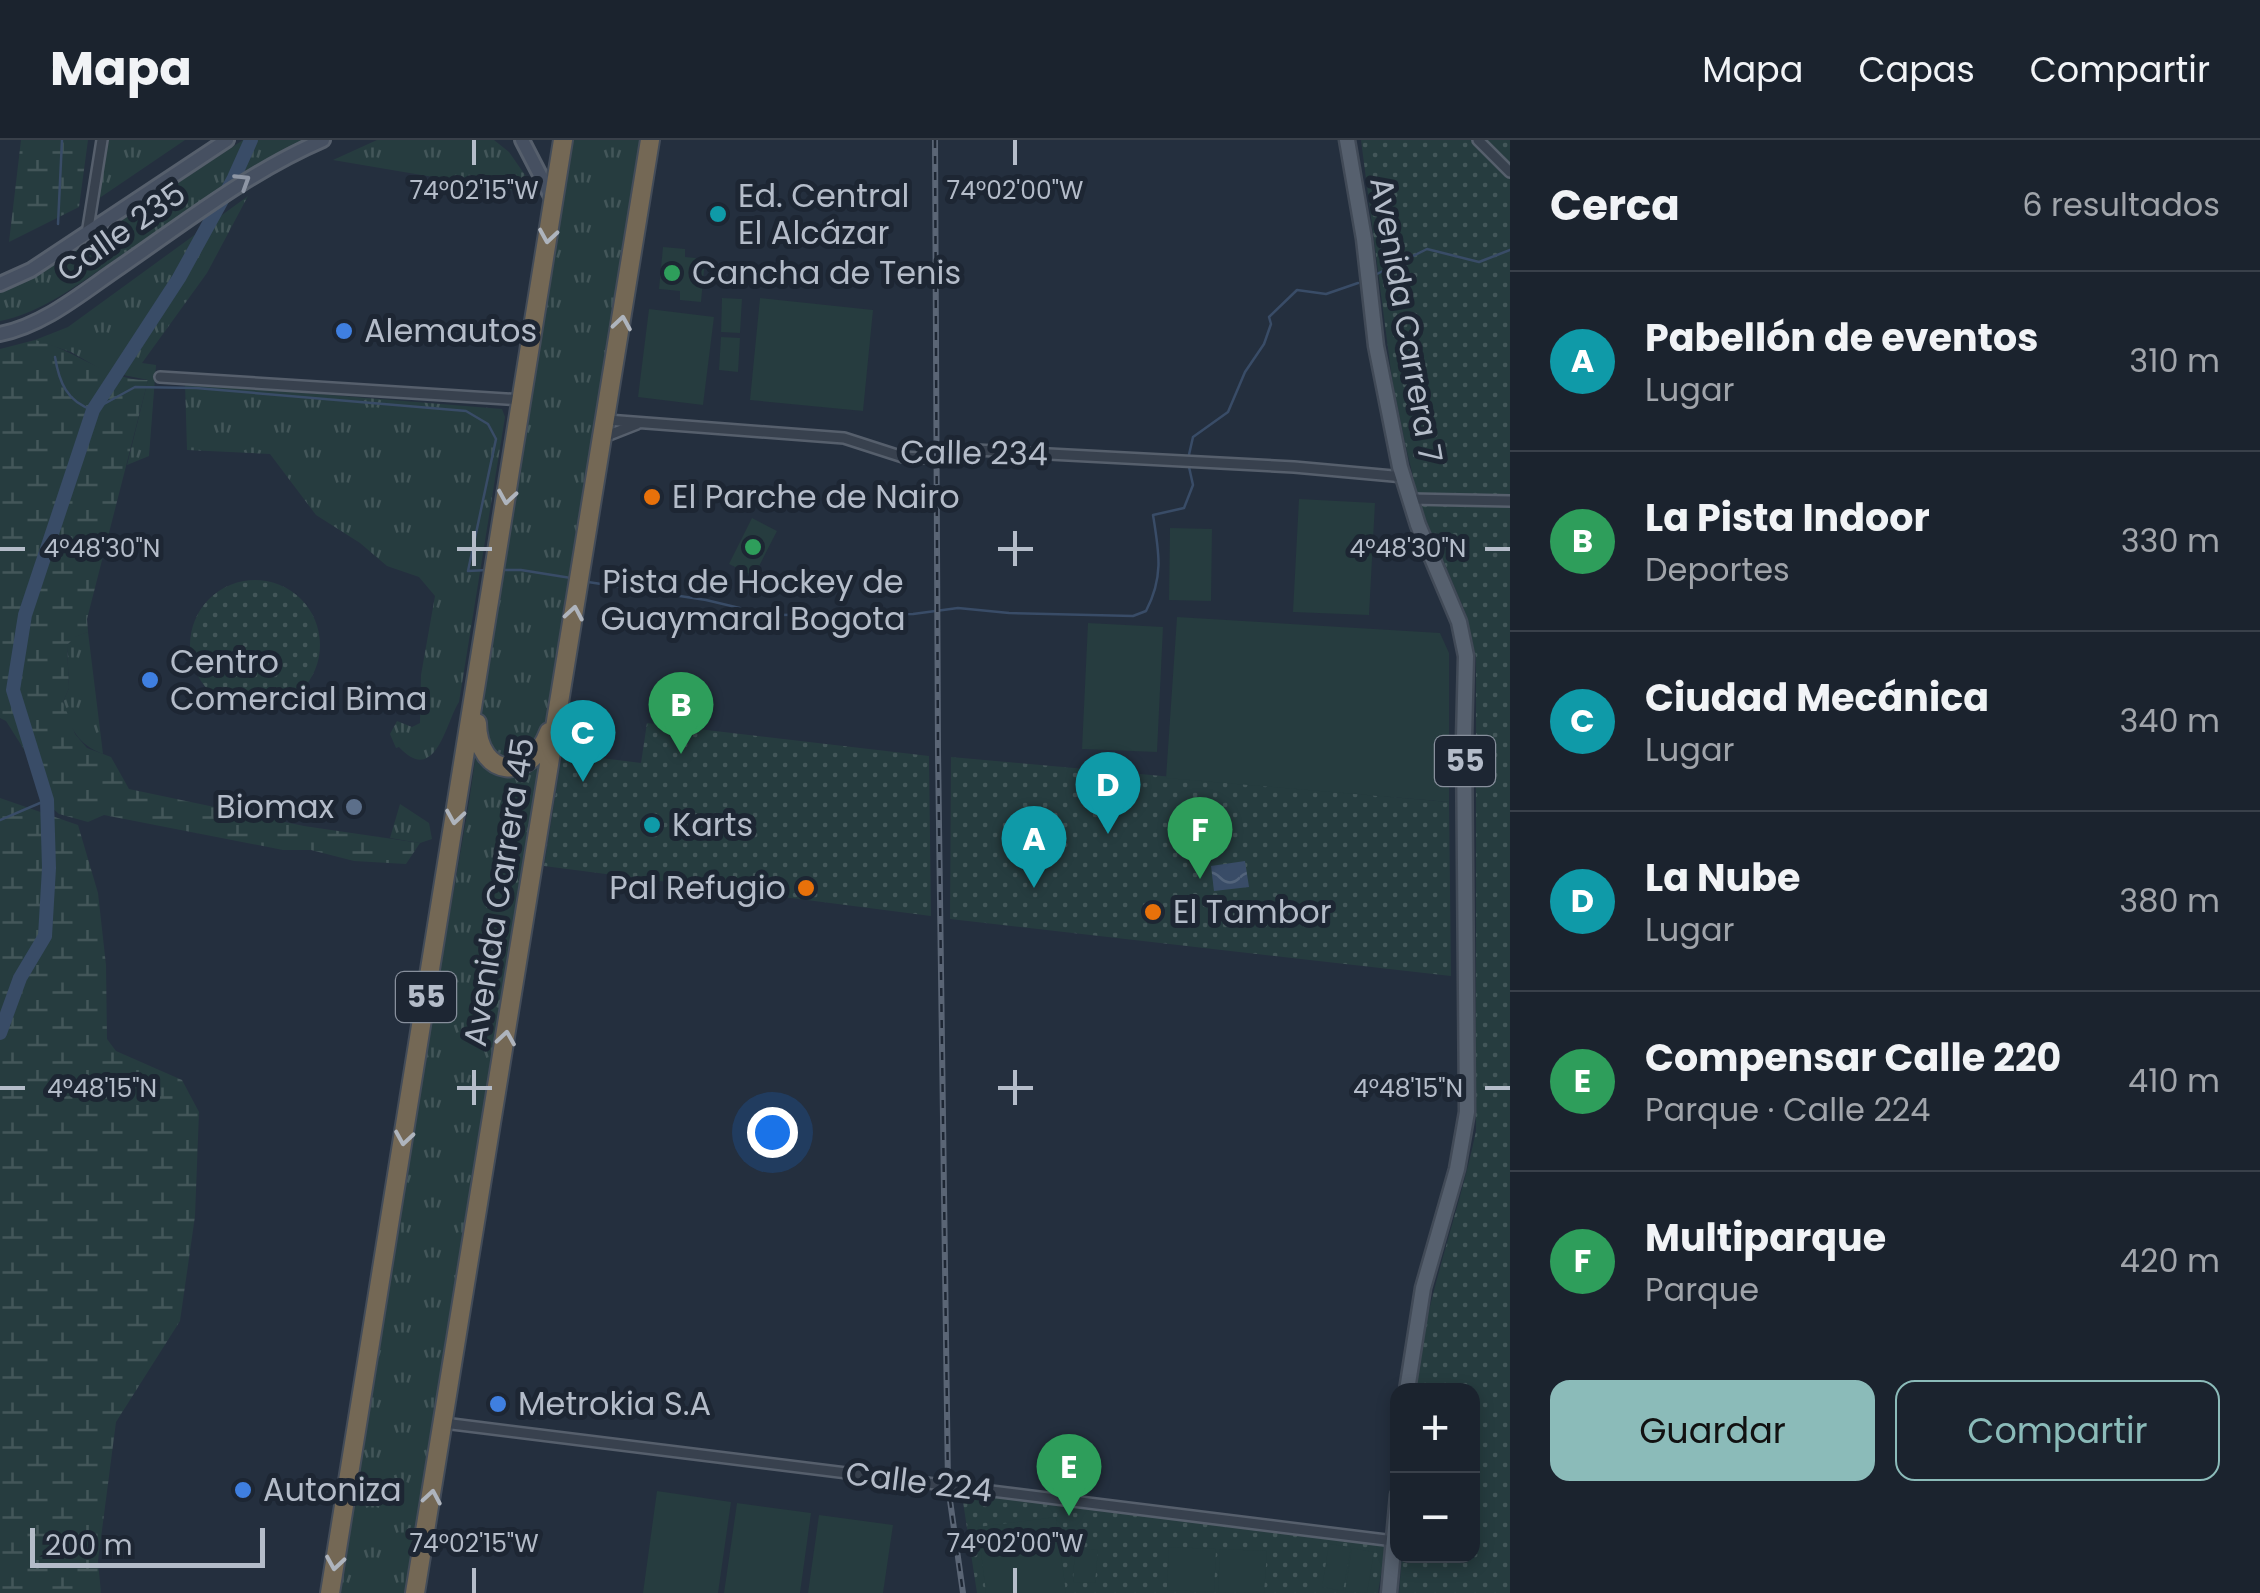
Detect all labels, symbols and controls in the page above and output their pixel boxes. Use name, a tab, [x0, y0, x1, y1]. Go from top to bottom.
text: Mapa	[50, 35, 192, 102]
text: Mapa	[1702, 45, 1803, 94]
text: Capas	[1858, 45, 1975, 94]
text: Compartir	[2030, 45, 2210, 94]
street label: Calle 235	[47, 171, 194, 292]
text: 74°02'15"W	[409, 173, 539, 208]
place label: Ed. Central El Alcázar	[738, 173, 909, 255]
text: 74°02'00"W	[947, 173, 1083, 208]
one-way arrow	[232, 174, 250, 193]
street label: Avenida Carrera 7	[1359, 174, 1454, 466]
text: Cerca	[1550, 176, 1680, 235]
text: 6 resultados	[2022, 182, 2220, 227]
marker: Ed. Central El Alcázar	[707, 203, 729, 225]
one-way arrow	[538, 228, 559, 245]
place label: Cancha de Tenis	[692, 250, 961, 295]
marker: Cancha de Tenis	[661, 262, 683, 284]
place label: Alemautos	[364, 308, 537, 353]
text: Pabellón de eventos	[1645, 311, 2038, 364]
one-way arrow	[611, 315, 632, 332]
marker: Alemautos	[333, 320, 355, 342]
text: A	[1571, 338, 1594, 383]
text: 310 m	[2129, 338, 2220, 383]
text: Lugar	[1645, 367, 1735, 412]
street label: Calle 234	[900, 429, 1048, 476]
place label: El Parche de Nairo	[672, 474, 960, 519]
marker: El Parche de Nairo	[641, 486, 663, 508]
one-way arrow	[497, 488, 518, 505]
text: La Pista Indoor	[1645, 491, 1930, 544]
text: B	[1572, 518, 1593, 563]
text: 330 m	[2121, 518, 2220, 563]
text: 4°48'30"N	[44, 531, 160, 566]
text: 4°48'30"N	[1350, 531, 1466, 566]
marker: Pista de Hockey de Guaymaral Bogota	[742, 536, 764, 558]
text: Deportes	[1645, 547, 1790, 592]
place label: Pista de Hockey de Guaymaral Bogota	[600, 559, 906, 641]
one-way arrow	[563, 605, 584, 622]
place label: Centro Comercial Bima	[170, 639, 427, 721]
marker: Centro Comercial Bima	[139, 669, 161, 691]
text: Ciudad Mecánica	[1645, 671, 1989, 724]
pin: B	[648, 672, 714, 754]
text: C	[1570, 698, 1595, 743]
text: 340 m	[2119, 698, 2220, 743]
pin: C	[550, 700, 616, 782]
text: Lugar	[1645, 727, 1735, 772]
street label: Avenida Carrera 45	[452, 734, 545, 1049]
road number: 55	[1435, 736, 1495, 786]
pin: D	[1076, 752, 1140, 834]
place label: Biomax	[216, 784, 334, 829]
marker: Biomax	[343, 796, 365, 818]
pin: F	[1168, 796, 1232, 879]
place label: Karts	[672, 802, 753, 847]
pin: A	[1002, 806, 1066, 888]
one-way arrow	[445, 809, 466, 826]
marker: Karts	[641, 814, 663, 836]
text: La Nube	[1645, 851, 1800, 904]
place label: Pal Refugio	[609, 865, 786, 910]
marker: Pal Refugio	[795, 877, 817, 899]
text: D	[1571, 878, 1594, 923]
text: 380 m	[2119, 878, 2220, 923]
place label: El Tambor	[1173, 889, 1332, 934]
marker: El Tambor	[1142, 901, 1164, 923]
text: Lugar	[1645, 907, 1735, 952]
road number: 55	[396, 972, 456, 1022]
one-way arrow	[495, 1030, 516, 1046]
text: Compensar Calle 220	[1645, 1031, 2061, 1084]
text: E	[1574, 1058, 1591, 1103]
text: 410 m	[2128, 1058, 2220, 1103]
text: 4°48'15"N	[47, 1071, 157, 1106]
text: 4°48'15"N	[1353, 1071, 1463, 1106]
text: Parque · Calle 224	[1645, 1087, 1930, 1132]
your location	[747, 1107, 798, 1158]
one-way arrow	[394, 1130, 415, 1147]
text: Multiparque	[1645, 1211, 1886, 1264]
text: F	[1574, 1238, 1591, 1283]
text: 420 m	[2120, 1238, 2220, 1283]
text: Parque	[1645, 1267, 1759, 1312]
button: Guardar	[1550, 1380, 1875, 1481]
button: Compartir	[1895, 1380, 2220, 1481]
place label: Metrokia S.A	[518, 1381, 711, 1426]
map controls	[1390, 1383, 1480, 1563]
button: +	[1390, 1383, 1480, 1473]
marker: Metrokia S.A	[487, 1393, 509, 1415]
pin: E	[1036, 1434, 1102, 1516]
street label: Calle 224	[843, 1450, 995, 1513]
place label: Autoniza	[263, 1467, 402, 1512]
button: −	[1390, 1473, 1480, 1563]
marker: Autoniza	[232, 1479, 254, 1501]
one-way arrow	[421, 1489, 442, 1505]
scale bar	[30, 1523, 265, 1568]
text: 200 m	[45, 1526, 133, 1565]
text: 74°02'15"W	[409, 1526, 539, 1561]
text: 74°02'00"W	[947, 1526, 1083, 1561]
one-way arrow	[325, 1555, 346, 1571]

